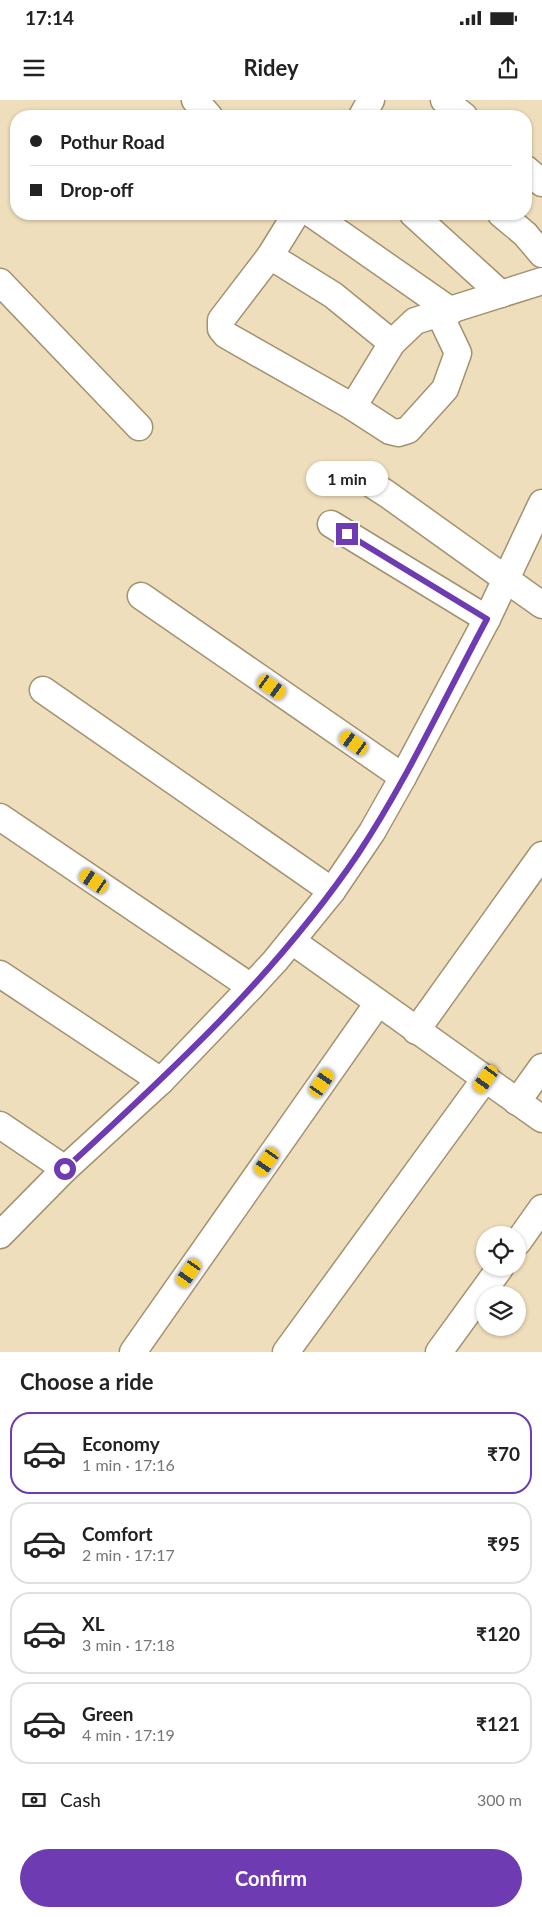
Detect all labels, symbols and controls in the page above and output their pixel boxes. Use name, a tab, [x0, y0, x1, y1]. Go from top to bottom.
text: 17:14	[25, 6, 74, 29]
icon: menu	[20, 54, 48, 82]
text: Ridey	[243, 54, 299, 81]
icon: share	[494, 54, 522, 82]
text: Pothur Road	[60, 130, 165, 153]
text: Drop-off	[60, 178, 134, 201]
callout: 1 min	[306, 462, 388, 496]
text: 1 min	[327, 469, 367, 488]
route end	[336, 523, 358, 545]
car	[255, 672, 288, 702]
car	[337, 728, 370, 758]
car	[77, 866, 110, 896]
car	[471, 1062, 500, 1096]
car	[307, 1066, 336, 1100]
car	[252, 1145, 281, 1179]
route start	[54, 1158, 76, 1180]
map controls	[476, 1226, 526, 1336]
button: locate	[476, 1226, 526, 1276]
car	[174, 1256, 203, 1290]
button: layers	[476, 1286, 526, 1336]
text: Choose a ride	[20, 1368, 154, 1395]
icon: car	[22, 1431, 67, 1476]
text: Economy	[82, 1432, 160, 1455]
text: ₹70	[487, 1442, 520, 1465]
text: 1 min · 17:16	[82, 1455, 175, 1474]
icon: car	[22, 1521, 67, 1566]
text: Comfort	[82, 1522, 153, 1545]
text: ₹95	[487, 1532, 520, 1555]
text: 2 min · 17:17	[82, 1545, 175, 1564]
icon: car	[22, 1611, 67, 1656]
text: XL	[82, 1612, 105, 1635]
text: ₹120	[476, 1622, 520, 1645]
text: 3 min · 17:18	[82, 1635, 175, 1654]
icon: car	[22, 1701, 67, 1746]
text: Green	[82, 1702, 133, 1725]
text: ₹121	[476, 1712, 520, 1735]
text: 4 min · 17:19	[82, 1725, 175, 1744]
icon: cash	[20, 1786, 48, 1814]
text: Cash	[60, 1788, 101, 1811]
text: 300 m	[477, 1790, 522, 1809]
button: Confirm	[20, 1849, 522, 1907]

